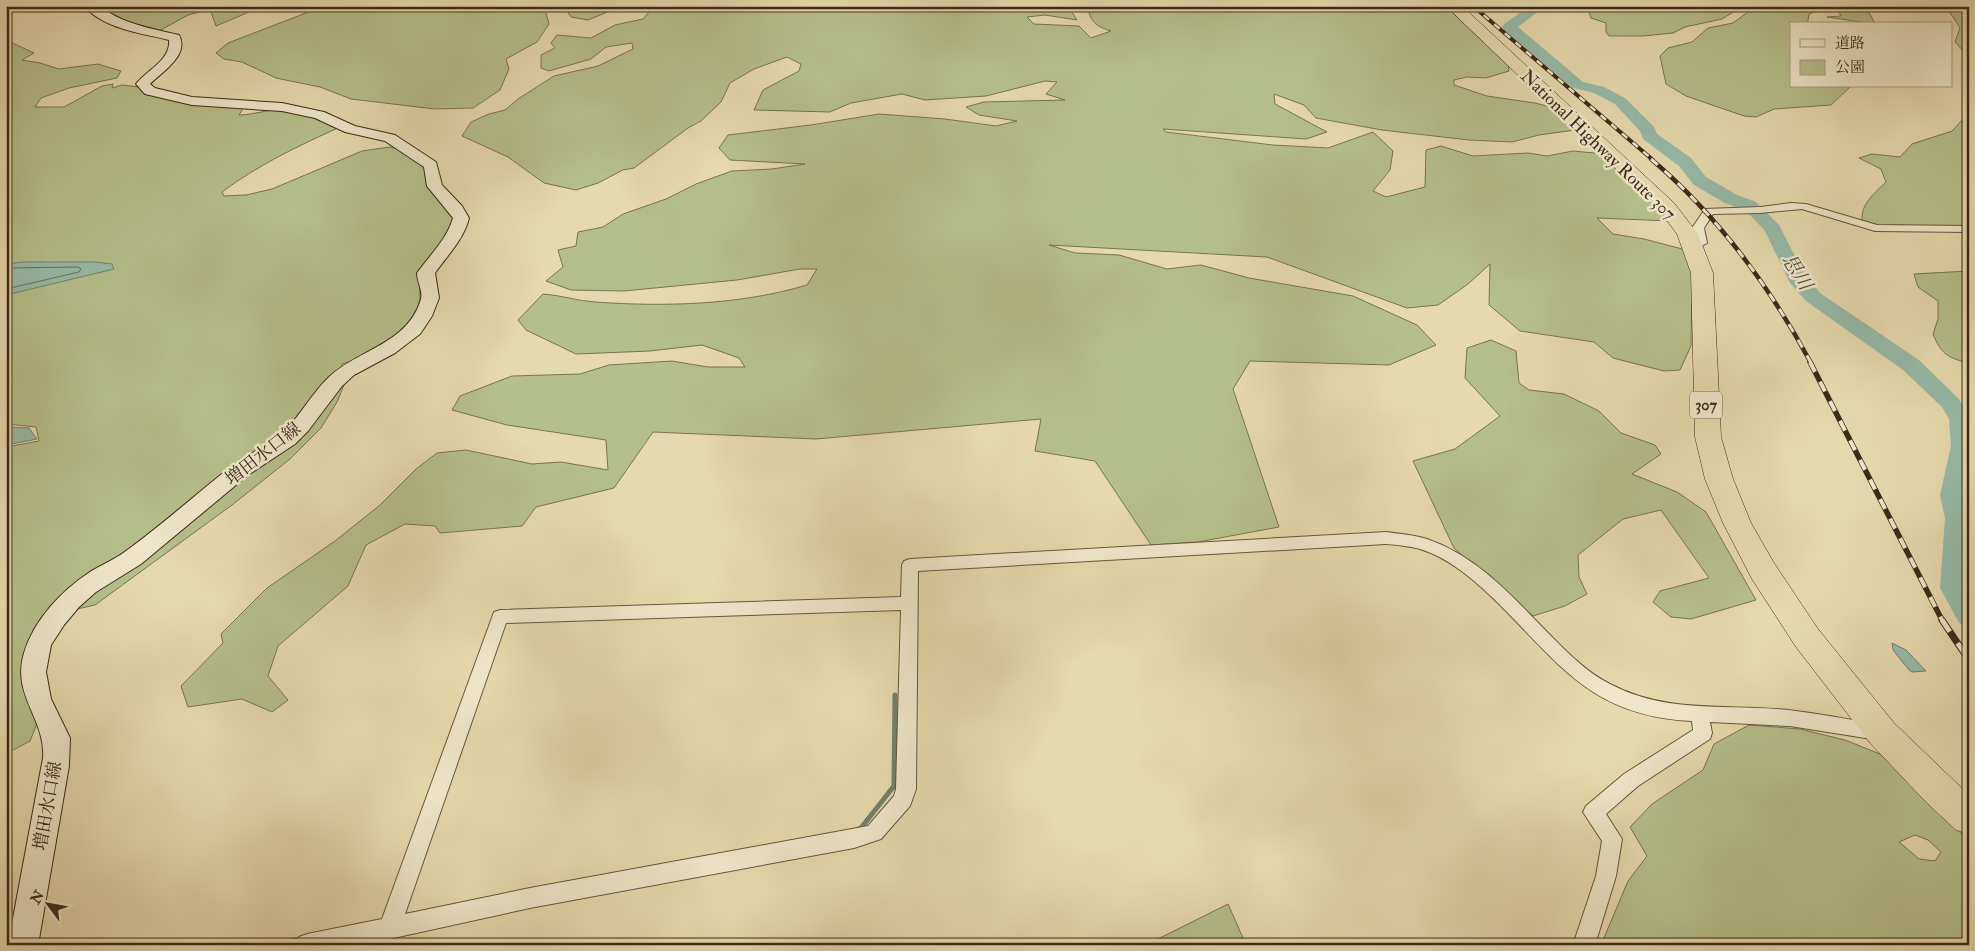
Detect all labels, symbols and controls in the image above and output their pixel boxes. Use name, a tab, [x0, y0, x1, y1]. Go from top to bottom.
legend	[1790, 22, 1952, 88]
text: 道路	[1835, 34, 1865, 53]
text: 公園	[1835, 58, 1865, 77]
street label: National Highway Route 307	[1516, 65, 1680, 225]
water label: 思川	[1777, 250, 1818, 296]
road number: 307	[1690, 392, 1722, 418]
street label: 増田水口線	[220, 417, 306, 491]
street label: 増田水口線	[29, 760, 67, 852]
north arrow	[22, 878, 72, 928]
text: N	[26, 887, 48, 908]

